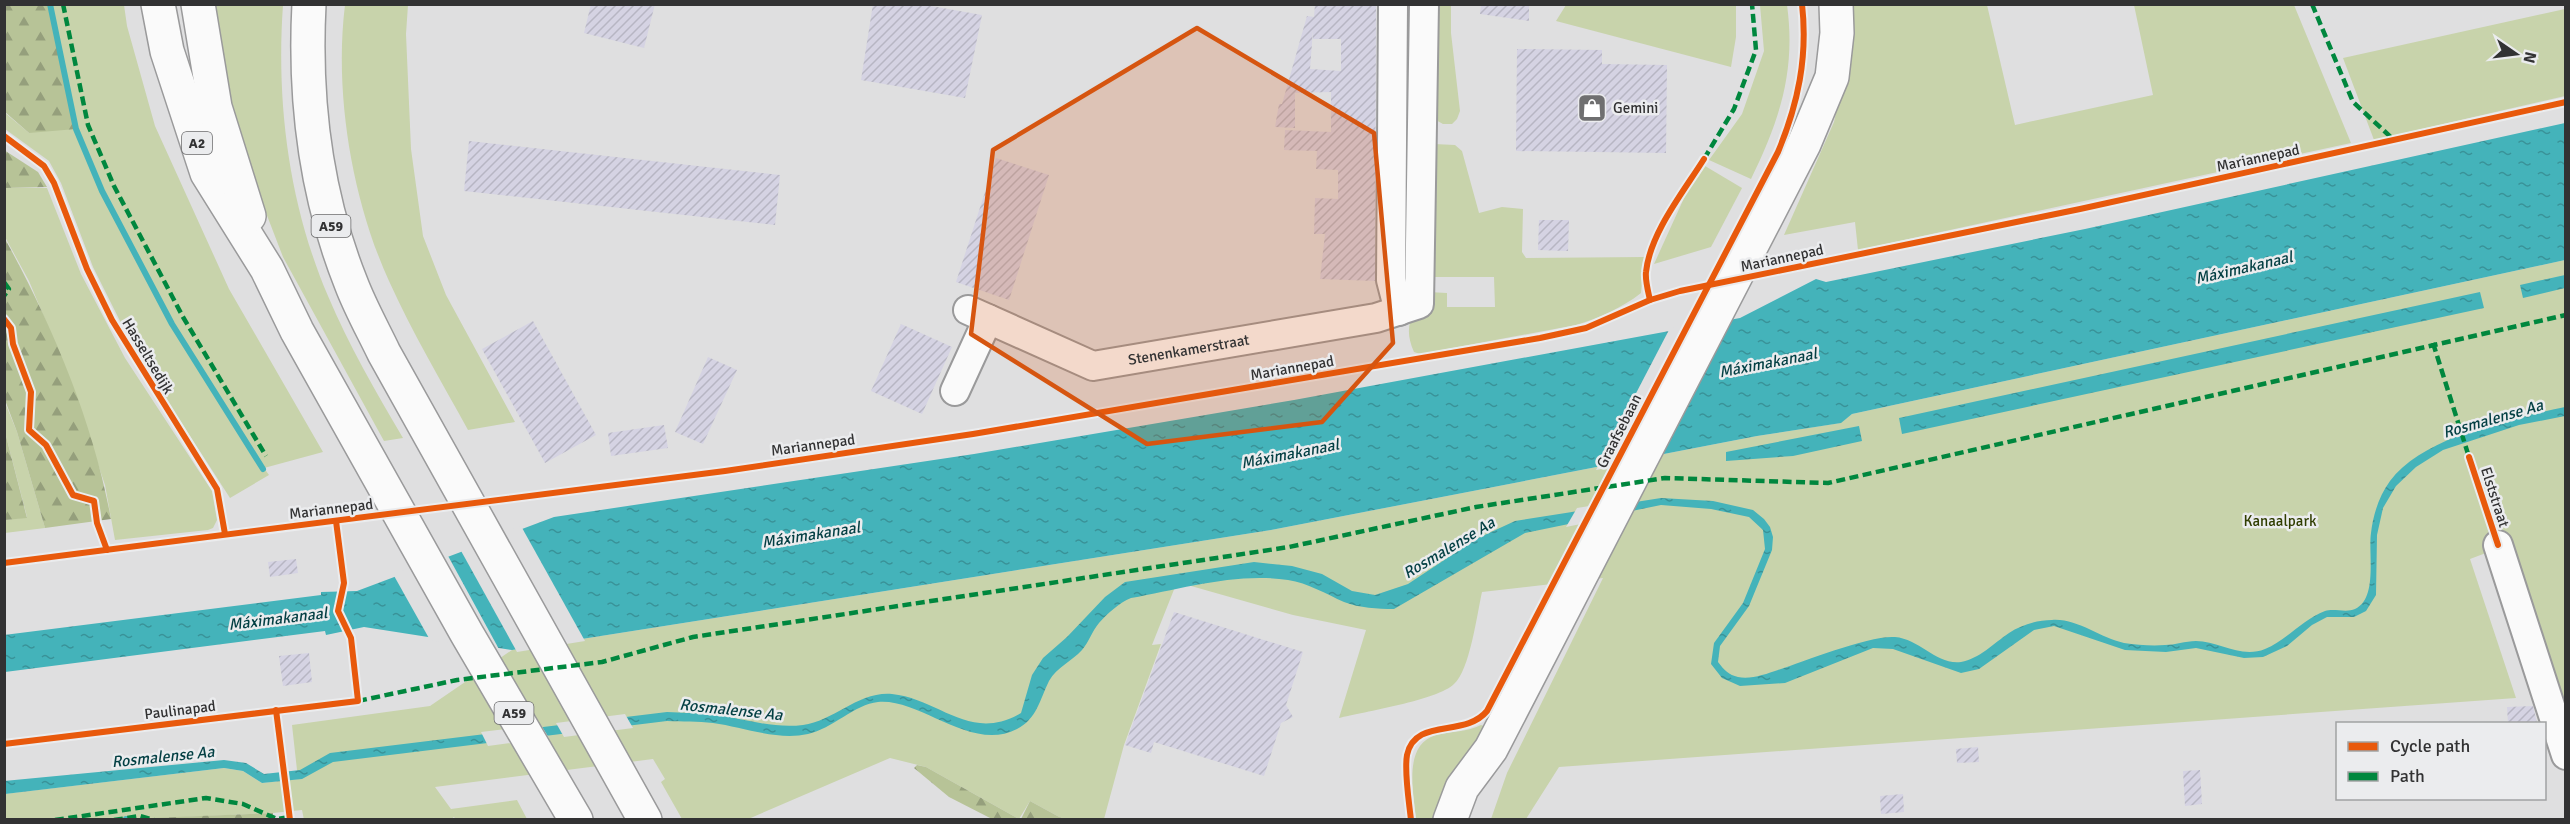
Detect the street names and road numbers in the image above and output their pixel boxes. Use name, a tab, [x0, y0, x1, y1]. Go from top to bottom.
road number: A2	[182, 132, 212, 154]
street label: Mariannepad	[2215, 140, 2301, 176]
road number: A59	[312, 215, 350, 237]
street label: Mariannepad	[1739, 240, 1825, 276]
street label: Hasseltsedijk	[118, 315, 178, 398]
street label: Stenenkamerstraat	[1127, 331, 1251, 369]
street label: Mariannepad	[1249, 352, 1335, 384]
street label: Graafsebaan	[1593, 391, 1645, 471]
street label: Mariannepad	[770, 430, 856, 460]
street label: Elststraat	[2477, 465, 2513, 529]
street label: Mariannepad	[288, 495, 374, 523]
street label: Paulinapad	[143, 697, 217, 723]
road number: A59	[494, 702, 534, 724]

